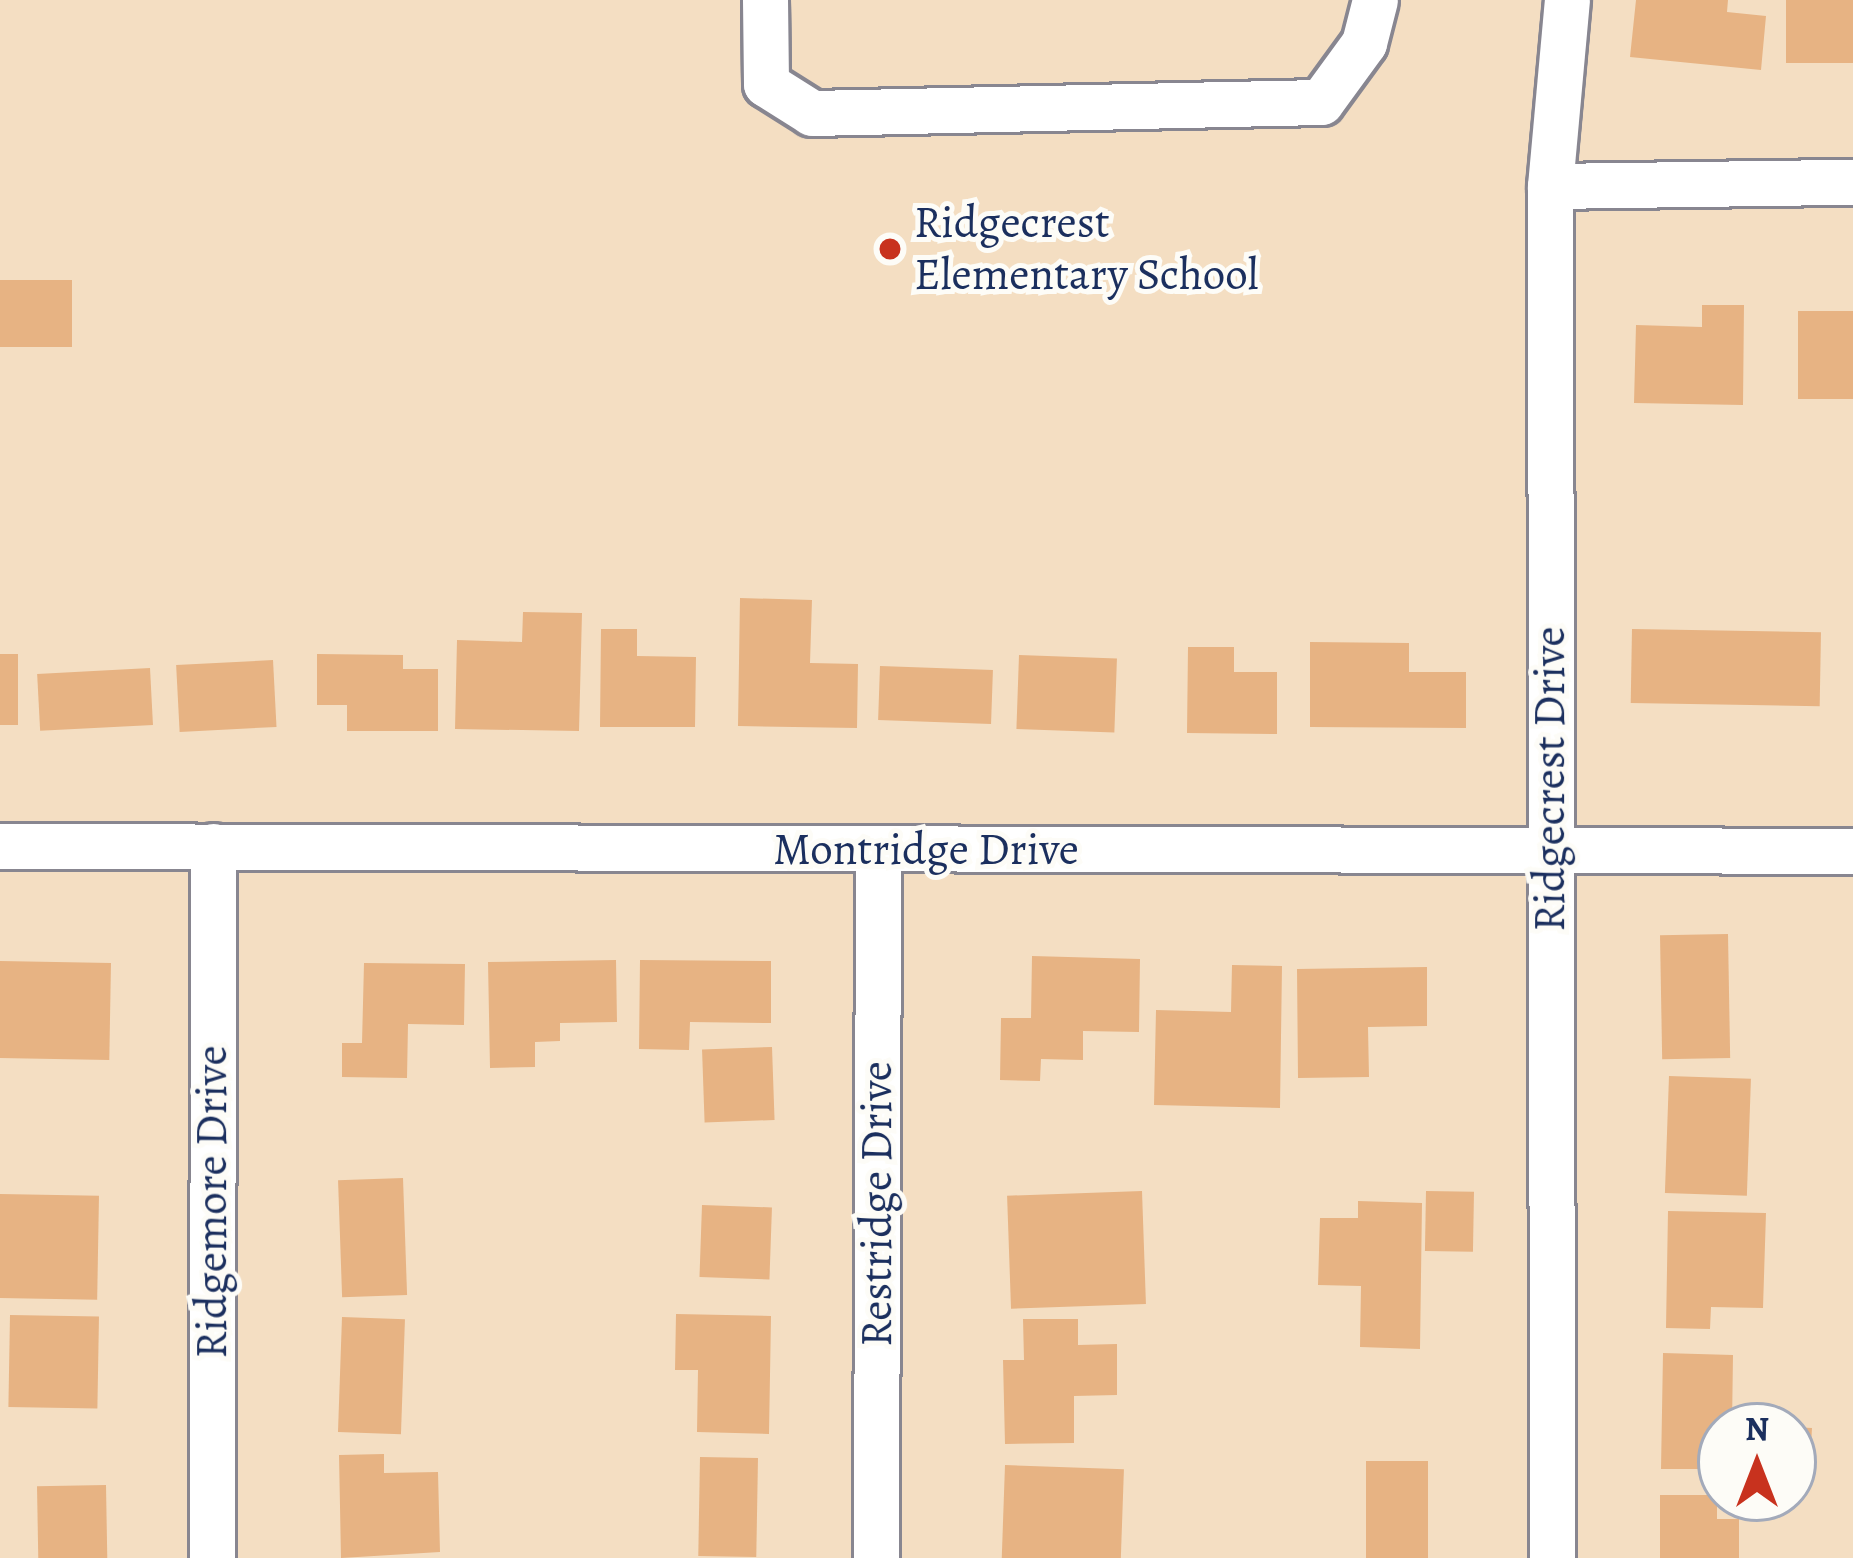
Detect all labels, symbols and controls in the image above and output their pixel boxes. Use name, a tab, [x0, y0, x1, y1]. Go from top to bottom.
place label: Ridgecrest Elementary School	[914, 196, 1259, 302]
marker: Ridgecrest Elementary School	[877, 236, 903, 262]
street label: Ridgecrest Drive	[1523, 626, 1577, 932]
street label: Montridge Drive	[773, 823, 1079, 877]
street label: Ridgemore Drive	[185, 1045, 239, 1359]
street label: Restridge Drive	[850, 1061, 904, 1347]
north arrow	[1697, 1402, 1817, 1522]
text: N	[1745, 1406, 1769, 1451]

